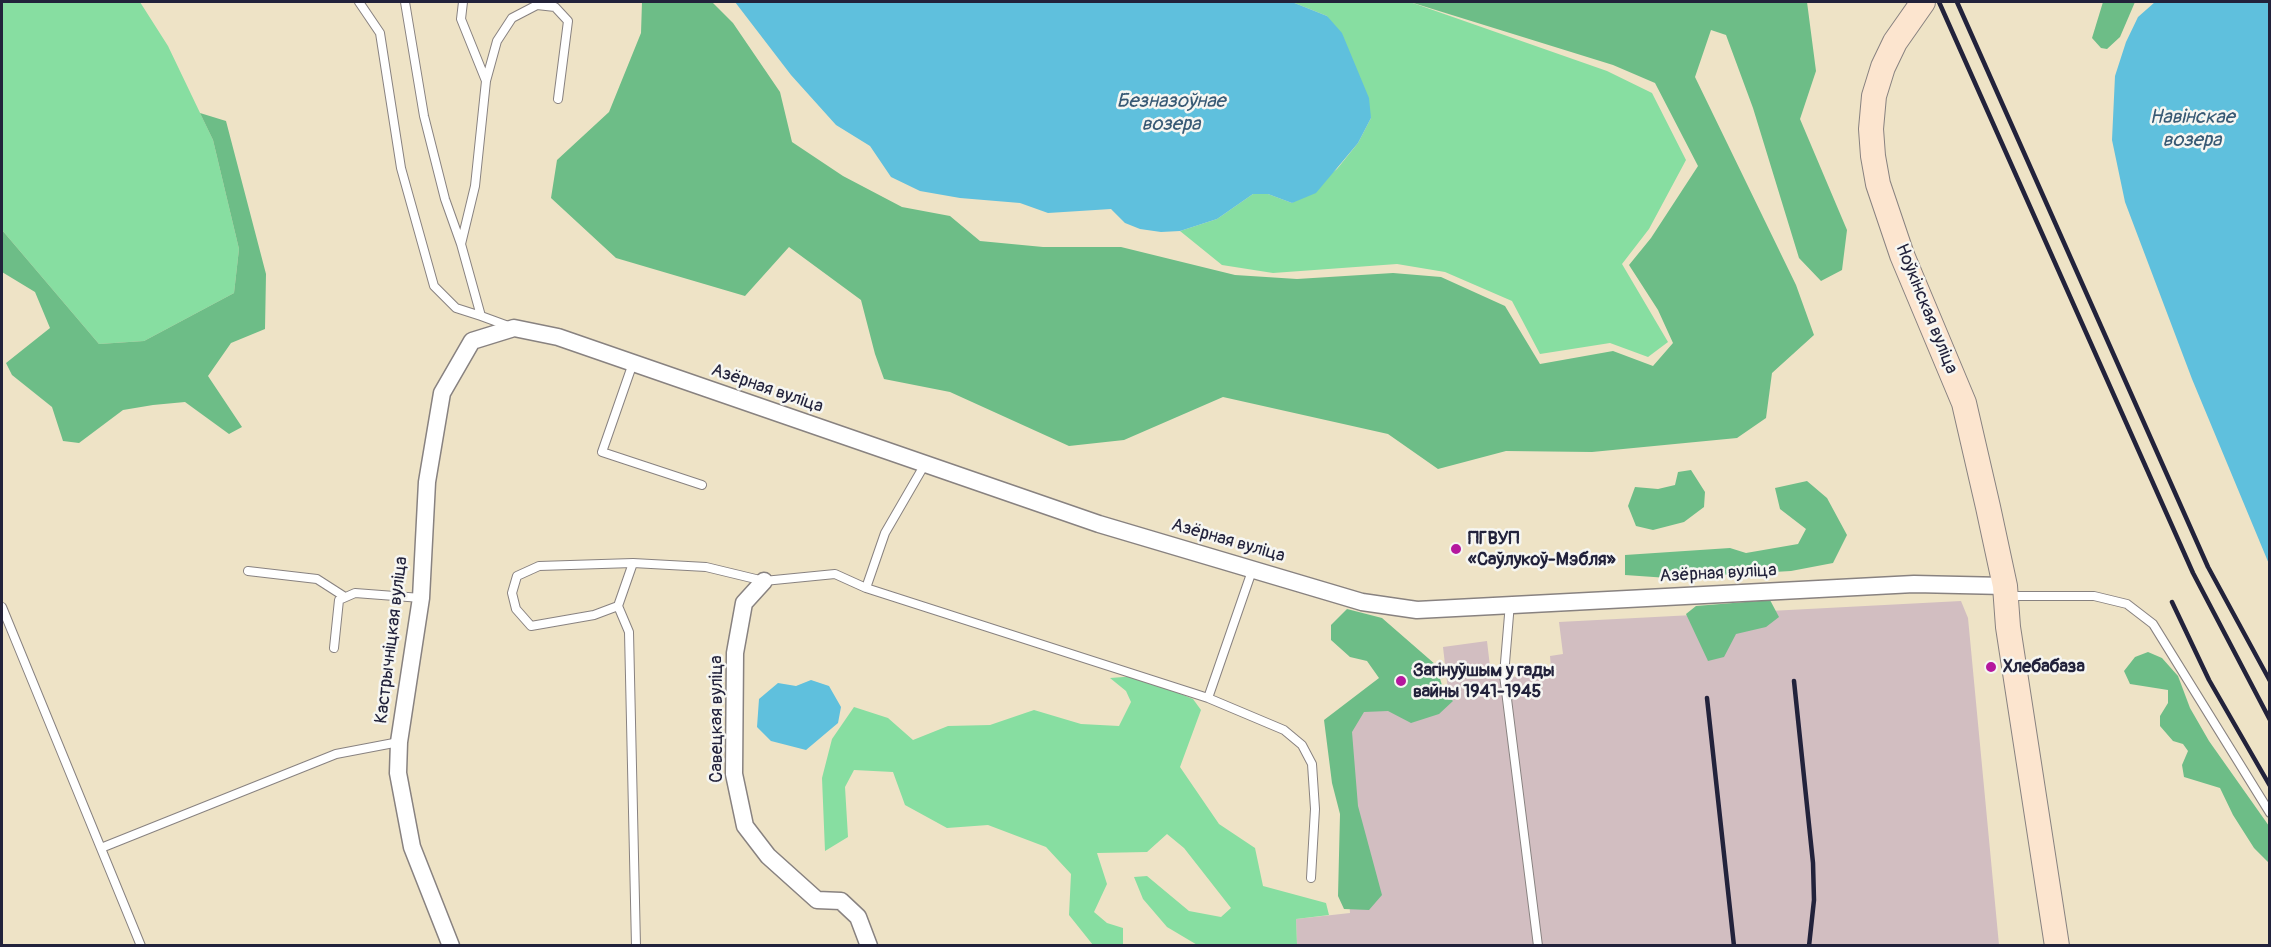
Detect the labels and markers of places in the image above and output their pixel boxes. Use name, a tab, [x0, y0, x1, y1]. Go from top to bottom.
place label: ПГВУП «Саўлукоў-Мэбля»	[1468, 528, 1616, 570]
marker: ПГВУП «Саўлукоў-Мэбля»	[1449, 542, 1463, 556]
place label: Хлебабаза	[2003, 656, 2085, 678]
place label: Загінуўшым у гады вайны 1941-1945	[1413, 660, 1554, 702]
marker: Хлебабаза	[1984, 660, 1998, 674]
marker: Загінуўшым у гады вайны 1941-1945	[1394, 674, 1408, 688]

